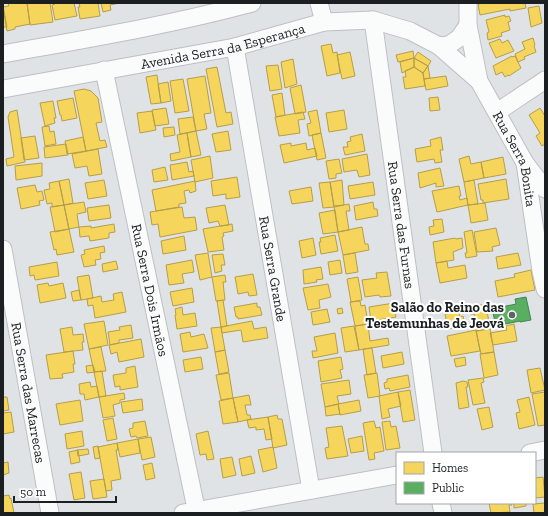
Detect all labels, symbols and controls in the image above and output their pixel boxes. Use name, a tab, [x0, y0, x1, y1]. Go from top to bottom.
street label: Avenida Serra da Esperança	[139, 19, 307, 72]
street label: Rua Serra Bonita	[489, 108, 540, 208]
street label: Rua Serra das Furnas	[384, 160, 419, 290]
street label: Rua Serra Grande	[256, 215, 291, 323]
street label: Rua Serra Dois Irmãos	[128, 222, 172, 358]
place label: Salão do Reino das Testemunhas de Jeová	[365, 299, 505, 332]
marker: Salão do Reino das Testemunhas de Jeová	[507, 310, 517, 320]
street label: Rua Serra das Marrecas	[8, 321, 49, 465]
legend	[396, 452, 536, 504]
text: Homes	[432, 461, 468, 475]
scale bar	[14, 478, 116, 504]
text: Public	[432, 481, 465, 495]
text: 50 m	[20, 485, 47, 499]

